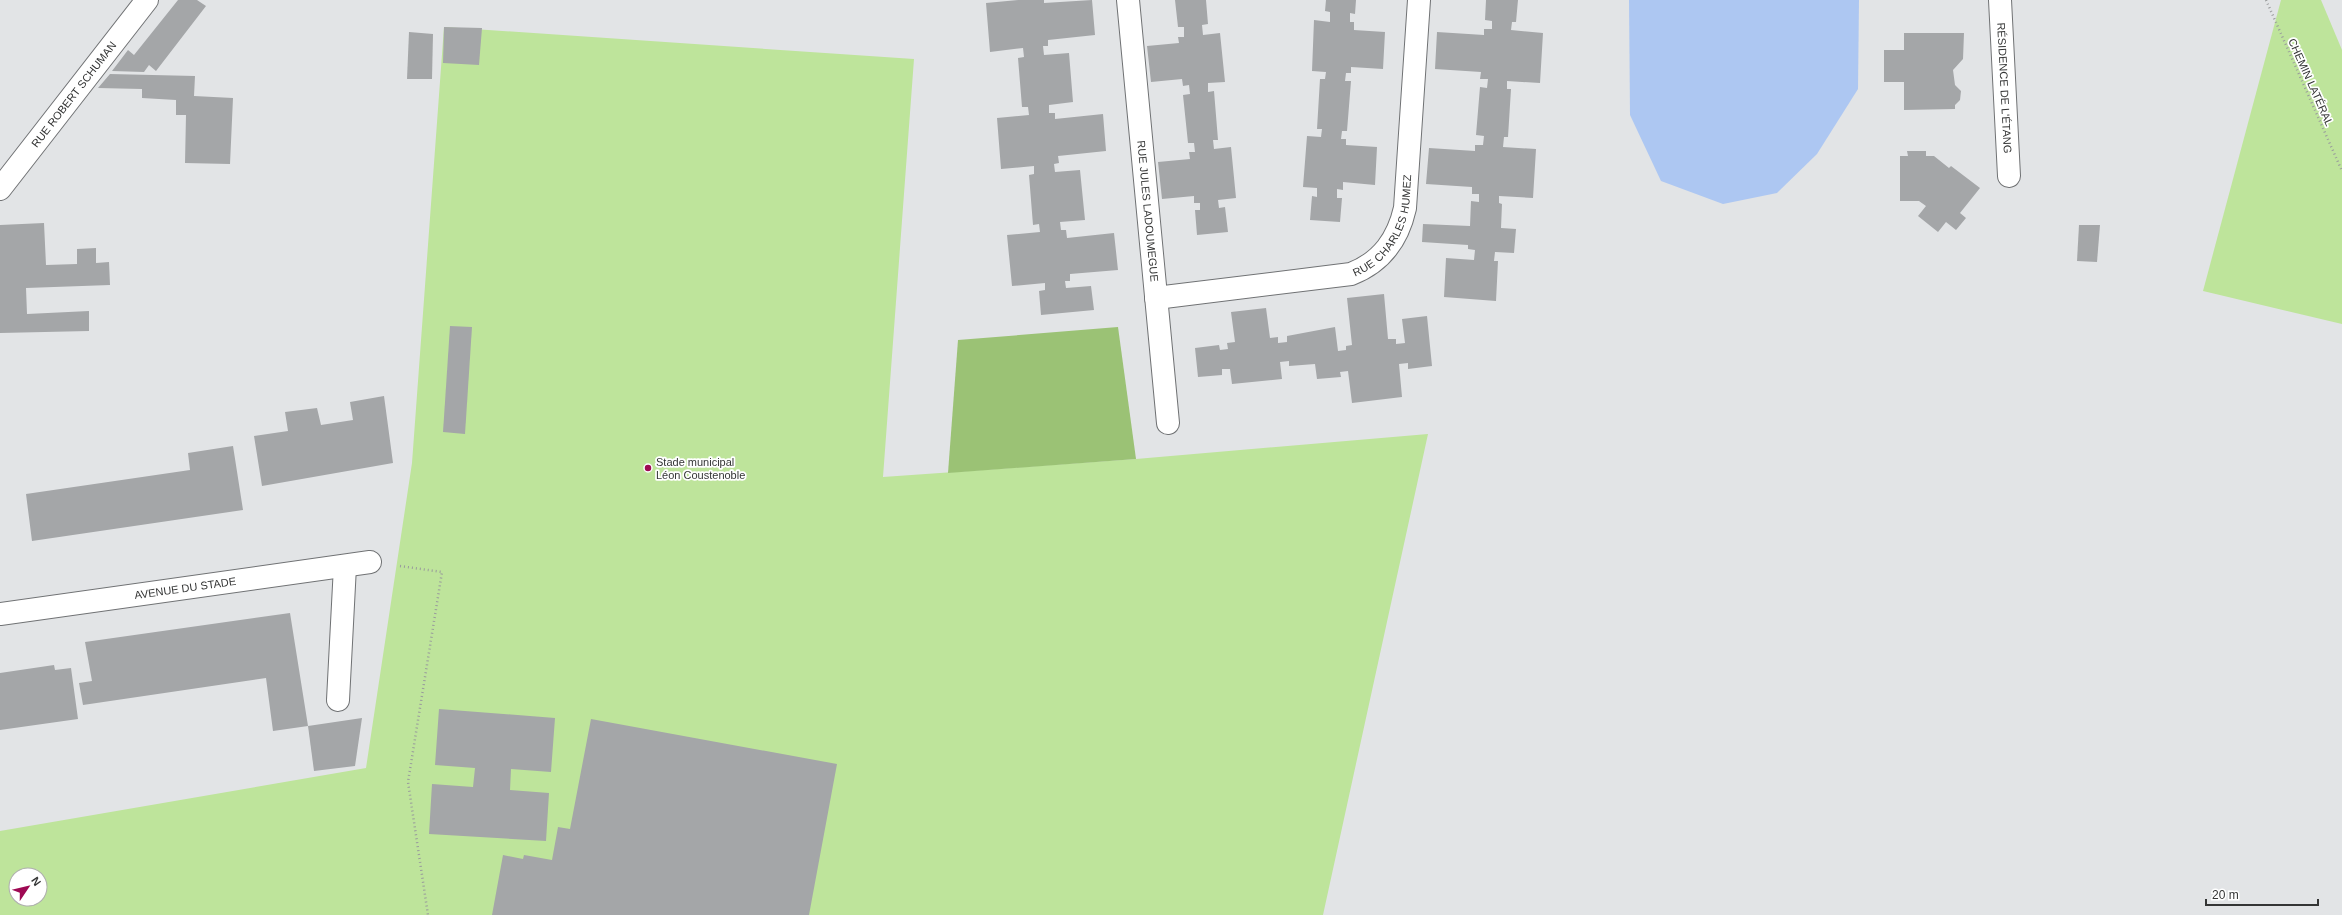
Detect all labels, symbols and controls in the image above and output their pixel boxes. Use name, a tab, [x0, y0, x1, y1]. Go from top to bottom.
street label: RÉSIDENCE DE L'ÉTANG	[1995, 22, 2014, 154]
street label: CHEMIN LATÉRAL	[2286, 36, 2336, 128]
street label: RUE ROBERT SCHUMAN	[29, 39, 119, 149]
street label: RUE JULES LADOUMEGUE	[1135, 140, 1161, 282]
street label: RUE CHARLES HUMEZ	[1351, 174, 1413, 279]
place label: Stade municipal Léon Coustenoble	[656, 456, 745, 481]
marker: Stade municipal Léon Coustenoble	[643, 463, 653, 473]
street label: AVENUE DU STADE	[134, 575, 237, 601]
north arrow	[8, 867, 48, 907]
text: N	[29, 875, 43, 888]
scale bar	[2206, 881, 2318, 907]
text: 20 m	[2212, 888, 2239, 902]

